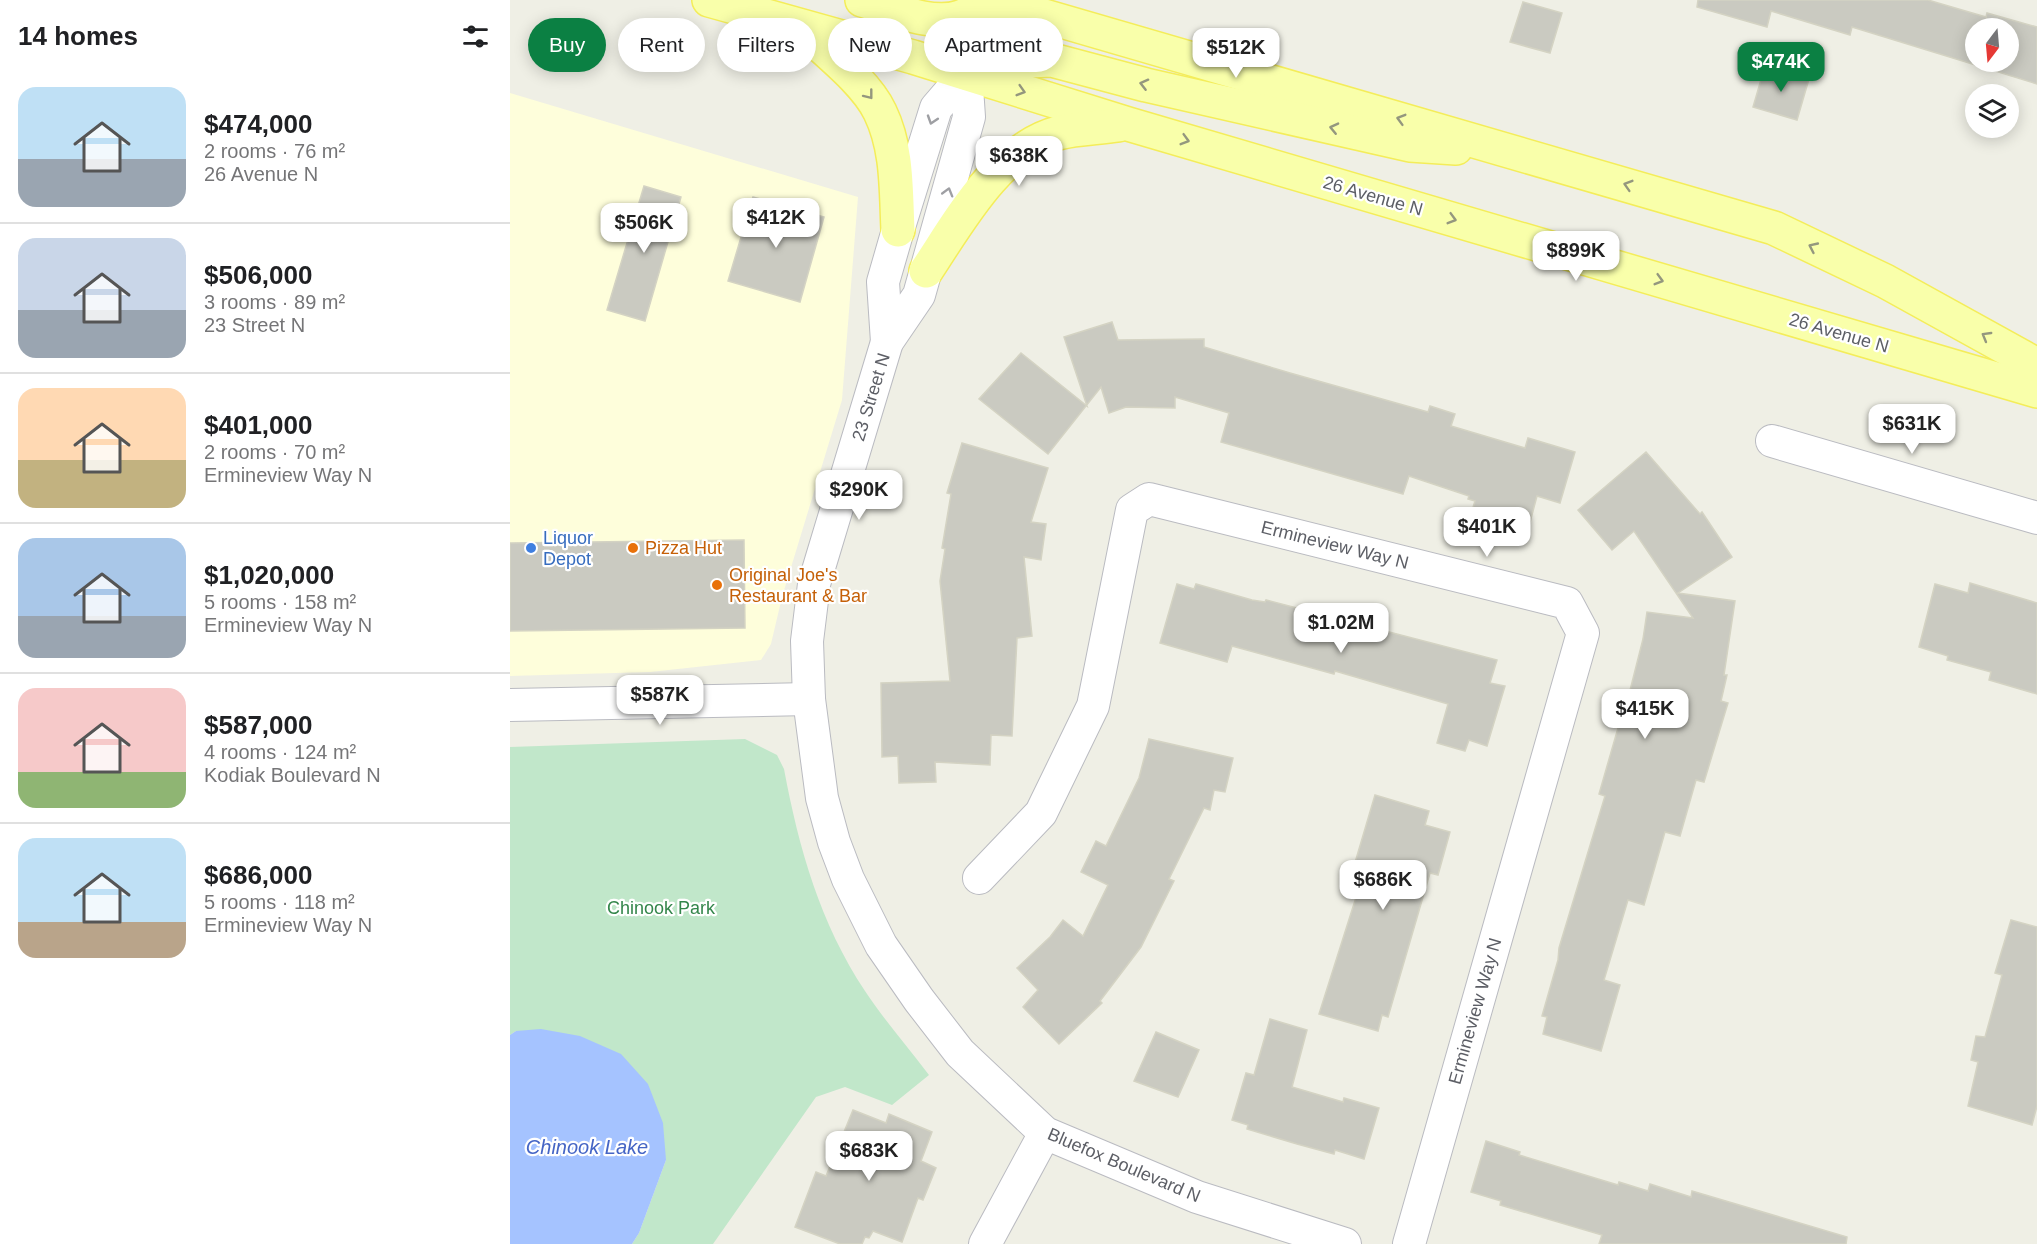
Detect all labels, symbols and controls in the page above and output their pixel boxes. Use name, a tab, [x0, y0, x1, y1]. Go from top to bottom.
chip: Buy	[528, 18, 606, 72]
chip: Rent	[618, 18, 705, 72]
chip: Filters	[717, 18, 816, 72]
chip: New	[828, 18, 912, 72]
chip: Apartment	[924, 18, 1063, 72]
north arrow	[1965, 18, 2019, 72]
map controls	[1965, 18, 2019, 138]
icon: filters	[459, 20, 492, 53]
text: 14 homes	[18, 21, 138, 51]
pin: $512K	[1194, 28, 1278, 79]
text: $512K	[1207, 36, 1265, 58]
pin: $474K	[1739, 42, 1823, 93]
text: $474K	[1752, 50, 1810, 72]
one-way arrow	[1139, 78, 1149, 91]
one-way arrow	[1015, 83, 1026, 96]
button: layers	[1965, 84, 2019, 138]
one-way arrow	[861, 89, 872, 100]
text: $474,000	[204, 109, 312, 139]
icon: home	[66, 111, 138, 183]
one-way arrow	[1396, 113, 1406, 126]
one-way arrow	[927, 114, 939, 125]
one-way arrow	[1329, 122, 1339, 135]
one-way arrow	[1179, 133, 1189, 145]
pin: $638K	[977, 136, 1061, 187]
text: 2 rooms · 76 m²	[204, 140, 345, 162]
text: $638K	[990, 144, 1048, 166]
text: 26 Avenue N	[204, 163, 318, 185]
street label: 26 Avenue N	[1321, 172, 1425, 220]
one-way arrow	[1623, 180, 1634, 192]
one-way arrow	[941, 187, 953, 198]
pin: $412K	[734, 198, 818, 249]
pin: $506K	[602, 203, 686, 254]
text: $412K	[747, 206, 805, 228]
text: $506K	[615, 211, 673, 233]
one-way arrow	[1446, 212, 1457, 224]
pin: $899K	[1534, 231, 1618, 282]
text: $899K	[1547, 239, 1605, 261]
one-way arrow	[1808, 242, 1819, 254]
text: $506,000	[204, 260, 312, 290]
icon: home	[66, 262, 138, 334]
one-way arrow	[1654, 273, 1664, 285]
text: 3 rooms · 89 m²	[204, 291, 345, 313]
street label: 26 Avenue N	[1787, 309, 1891, 357]
text: 23 Street N	[204, 314, 305, 336]
one-way arrow	[1982, 332, 1992, 344]
street label: 23 Street N	[848, 351, 894, 443]
pin: $631K	[1870, 404, 1954, 455]
text: $401,000	[204, 410, 312, 440]
icon: home	[66, 412, 138, 484]
text: $631K	[1883, 412, 1941, 434]
text: 2 rooms · 70 m²	[204, 441, 345, 463]
text: Ermineview Way N	[204, 464, 372, 486]
pin: $290K	[817, 470, 901, 521]
text: $290K	[830, 478, 888, 500]
pin: $401K	[1445, 507, 1529, 558]
text: $401K	[1458, 515, 1516, 537]
street label: Ermineview Way N	[1259, 517, 1411, 573]
place label: Liquor Depot	[543, 528, 593, 569]
place label: Pizza Hut	[645, 538, 722, 558]
marker: Liquor Depot	[524, 541, 538, 555]
marker: Pizza Hut	[626, 541, 640, 555]
text: $1,020,000	[204, 560, 334, 590]
icon: home	[66, 562, 138, 634]
place label: Original Joe's Restaurant & Bar	[729, 565, 867, 606]
marker: Original Joe's Restaurant & Bar	[710, 578, 724, 592]
text: 5 rooms · 158 m²	[204, 591, 356, 613]
pin: $1.02M	[1292, 603, 1390, 654]
text: $1.02M	[1308, 611, 1374, 633]
text: Ermineview Way N	[204, 614, 372, 636]
pin: $587K	[618, 675, 702, 726]
text: $587K	[631, 683, 689, 705]
pin: $415K	[1603, 689, 1687, 740]
text: $415K	[1616, 697, 1674, 719]
text: $587,000	[204, 710, 312, 740]
icon: home	[66, 712, 138, 784]
text: 4 rooms · 124 m²	[204, 741, 356, 763]
text: Kodiak Boulevard N	[204, 764, 381, 786]
text: $686,000	[204, 860, 312, 890]
pin: $686K	[1341, 860, 1425, 911]
icon: home	[66, 862, 138, 934]
text: $686K	[1354, 868, 1412, 890]
text: 5 rooms · 118 m²	[204, 891, 355, 913]
park label: Chinook Park	[607, 898, 716, 918]
text: Ermineview Way N	[204, 914, 372, 936]
street label: Ermineview Way N	[1445, 935, 1505, 1087]
street label: Bluefox Boulevard N	[1045, 1124, 1203, 1206]
pin: $683K	[827, 1131, 911, 1182]
water label: Chinook Lake	[526, 1136, 648, 1158]
text: $683K	[840, 1139, 898, 1161]

